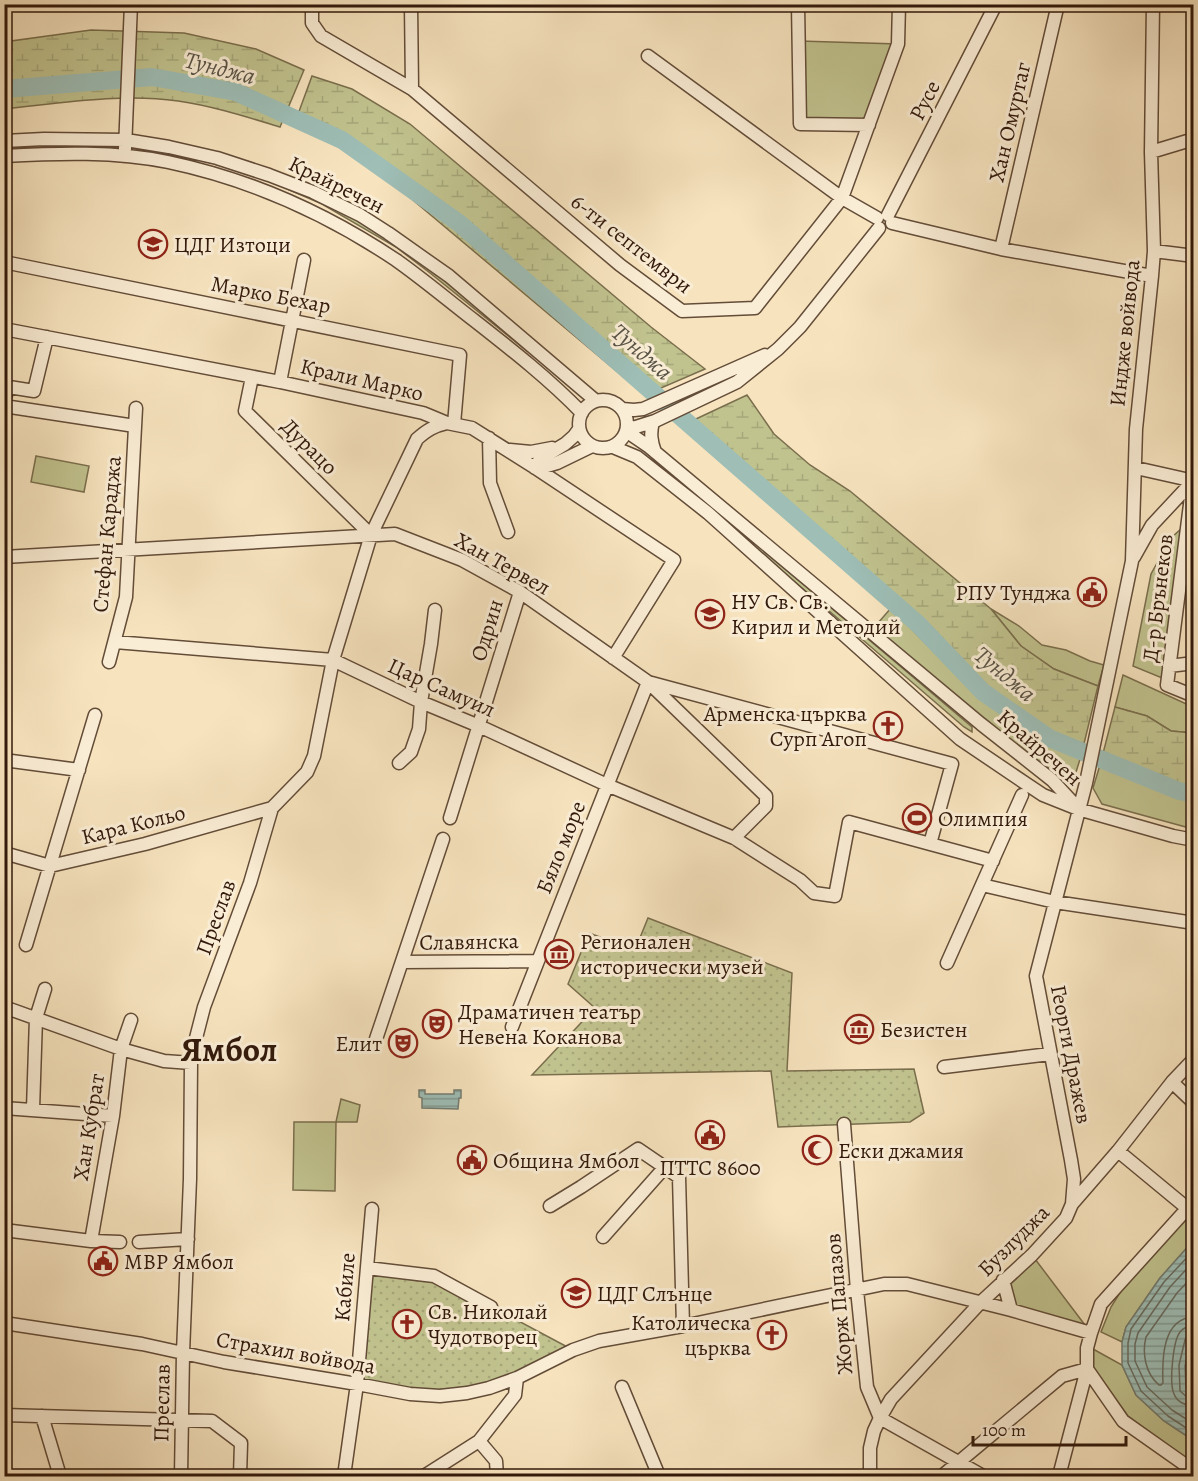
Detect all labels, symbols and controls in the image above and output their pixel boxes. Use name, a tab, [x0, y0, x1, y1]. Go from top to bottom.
water label: Тунджа	[181, 44, 259, 92]
street label: Хан Омуртаг	[982, 59, 1038, 185]
street label: Русе	[902, 75, 948, 126]
street label: Крайречен	[284, 149, 390, 221]
street label: 6-ти септември	[564, 187, 698, 301]
school or university icon: ЦДГ Изтоци	[137, 228, 169, 260]
place label: ЦДГ Изтоци	[174, 230, 291, 260]
street label: Индже войвода	[1102, 257, 1148, 408]
street label: Марко Бехар	[208, 269, 333, 321]
water label: Тунджа	[605, 316, 679, 388]
street label: Крали Марко	[297, 351, 426, 409]
street label: Дурацо	[274, 412, 344, 482]
street label: Стефан Караджа	[85, 454, 129, 614]
street label: Хан Тервел	[449, 525, 556, 603]
street label: Д-р Брънеков	[1135, 532, 1181, 664]
public building icon: РПУ Тунджа	[1076, 576, 1108, 608]
place label: РПУ Тунджа	[955, 578, 1072, 608]
place label: НУ Св. Св. Кирил и Методий	[731, 587, 901, 642]
street label: Одрин	[463, 596, 511, 665]
school or university icon: НУ Св. Св. Кирил и Методий	[694, 598, 726, 630]
water label: Тунджа	[967, 639, 1043, 709]
street label: Цар Самуил	[383, 651, 500, 725]
place label: Арменска църква Сурп Агоп	[703, 699, 868, 754]
street label: Крайречен	[991, 703, 1088, 793]
church icon: Арменска църква Сурп Агоп	[872, 710, 904, 742]
street label: Бяло море	[529, 796, 593, 898]
street label: Кара Кольо	[78, 798, 188, 852]
sports icon: Олимпия	[901, 802, 933, 834]
place label: Олимпия	[938, 804, 1028, 834]
street label: Преслав	[188, 875, 243, 959]
street label: Славянска	[419, 926, 520, 958]
place label: Регионален исторически музей	[580, 927, 764, 982]
museum icon: Регионален исторически музей	[543, 938, 575, 970]
street label: Георги Дражев	[1043, 982, 1099, 1126]
place label: Драматичен театър Невена Коканова	[458, 997, 641, 1052]
theatre icon: Драматичен театър Невена Коканова	[421, 1008, 453, 1040]
museum icon: Безистен	[843, 1013, 875, 1045]
place label: Безистен	[880, 1015, 968, 1045]
district label: Ямбол	[181, 1026, 277, 1073]
theatre icon: Елит	[387, 1027, 419, 1059]
place label: Елит	[335, 1029, 382, 1059]
street label: Хан Кубрат	[66, 1071, 112, 1183]
public building icon: ПТТС 8600	[694, 1119, 726, 1151]
mosque icon: Ески джамия	[801, 1134, 833, 1166]
place label: Ески джамия	[838, 1136, 964, 1166]
public building icon: Община Ямбол	[456, 1144, 488, 1176]
place label: Община Ямбол	[493, 1146, 640, 1176]
place label: ПТТС 8600	[659, 1153, 761, 1183]
street label: Бузлуджа	[971, 1198, 1057, 1283]
street label: Жорж Папазов	[818, 1232, 860, 1376]
public building icon: МВР Ямбол	[87, 1245, 119, 1277]
place label: МВР Ямбол	[124, 1247, 234, 1277]
street label: Кабиле	[327, 1251, 363, 1323]
school or university icon: ЦДГ Слънце	[560, 1277, 592, 1309]
place label: ЦДГ Слънце	[597, 1279, 712, 1309]
place label: Св. Николай Чудотворец	[428, 1297, 548, 1352]
church icon: Св. Николай Чудотворец	[391, 1308, 423, 1340]
place label: Католическа църква	[631, 1308, 752, 1363]
church icon: Католическа църква	[756, 1319, 788, 1351]
street label: Страхил войвода	[214, 1324, 379, 1382]
street label: Преслав	[146, 1364, 178, 1442]
scale bar	[973, 1409, 1126, 1447]
text: 100 m	[982, 1418, 1026, 1442]

